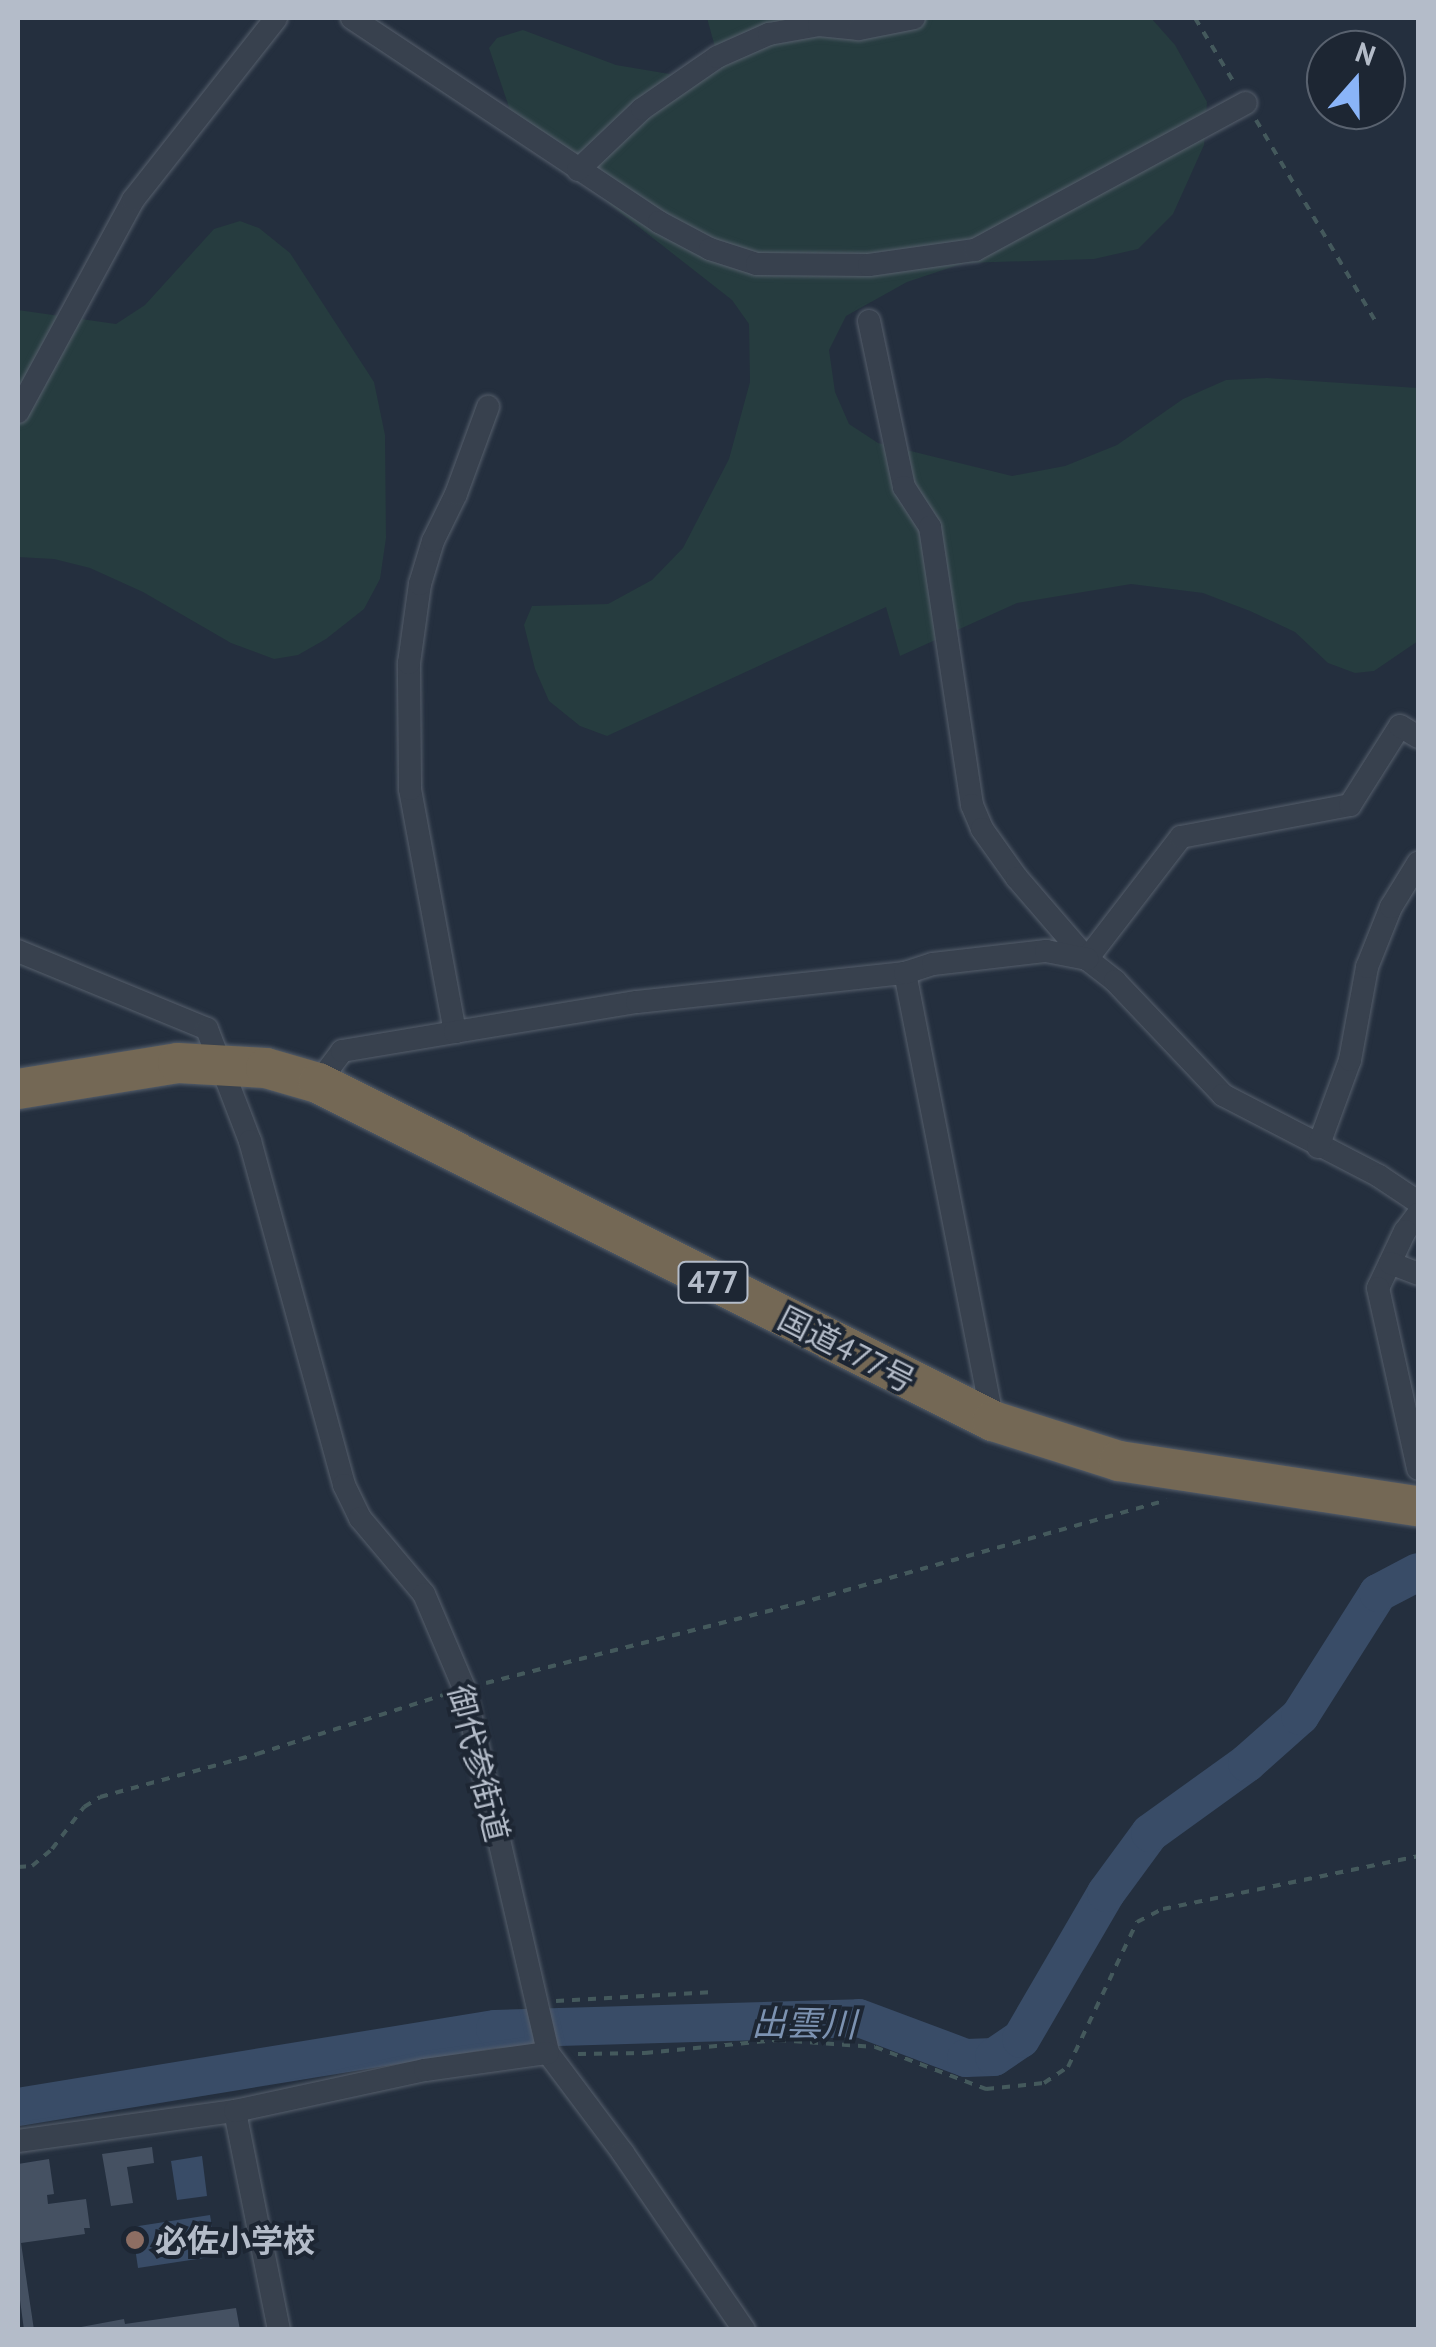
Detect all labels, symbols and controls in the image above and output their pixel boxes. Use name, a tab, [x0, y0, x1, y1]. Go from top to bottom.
north arrow	[1306, 30, 1406, 130]
text: N	[1351, 33, 1381, 74]
road number: 477	[676, 1257, 750, 1307]
street label: 国道477号	[772, 1298, 922, 1400]
street label: 御代参街道	[441, 1681, 517, 1845]
water label: 出雲川	[751, 2001, 857, 2045]
place label: 必佐小学校	[155, 2221, 315, 2259]
marker: 必佐小学校	[124, 2229, 146, 2251]

